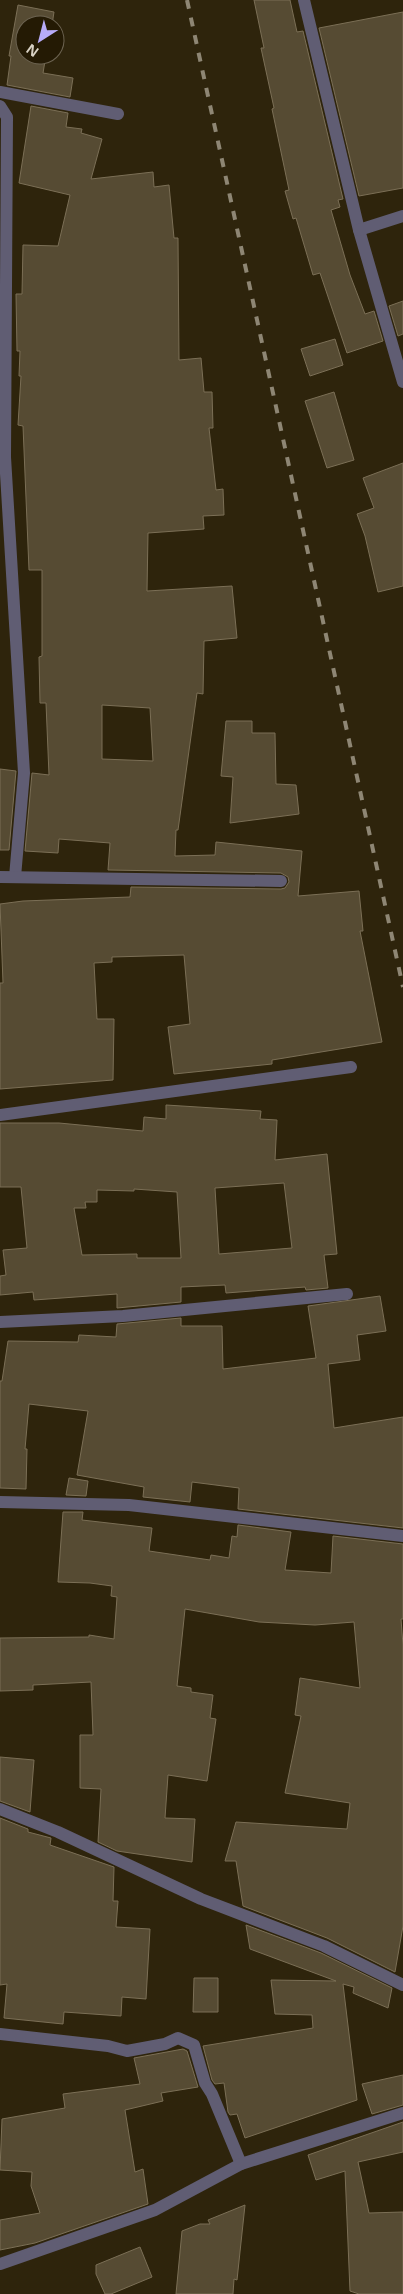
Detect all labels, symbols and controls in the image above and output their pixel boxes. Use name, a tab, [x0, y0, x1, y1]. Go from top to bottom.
north arrow	[15, 15, 65, 65]
text: N	[22, 40, 42, 62]

